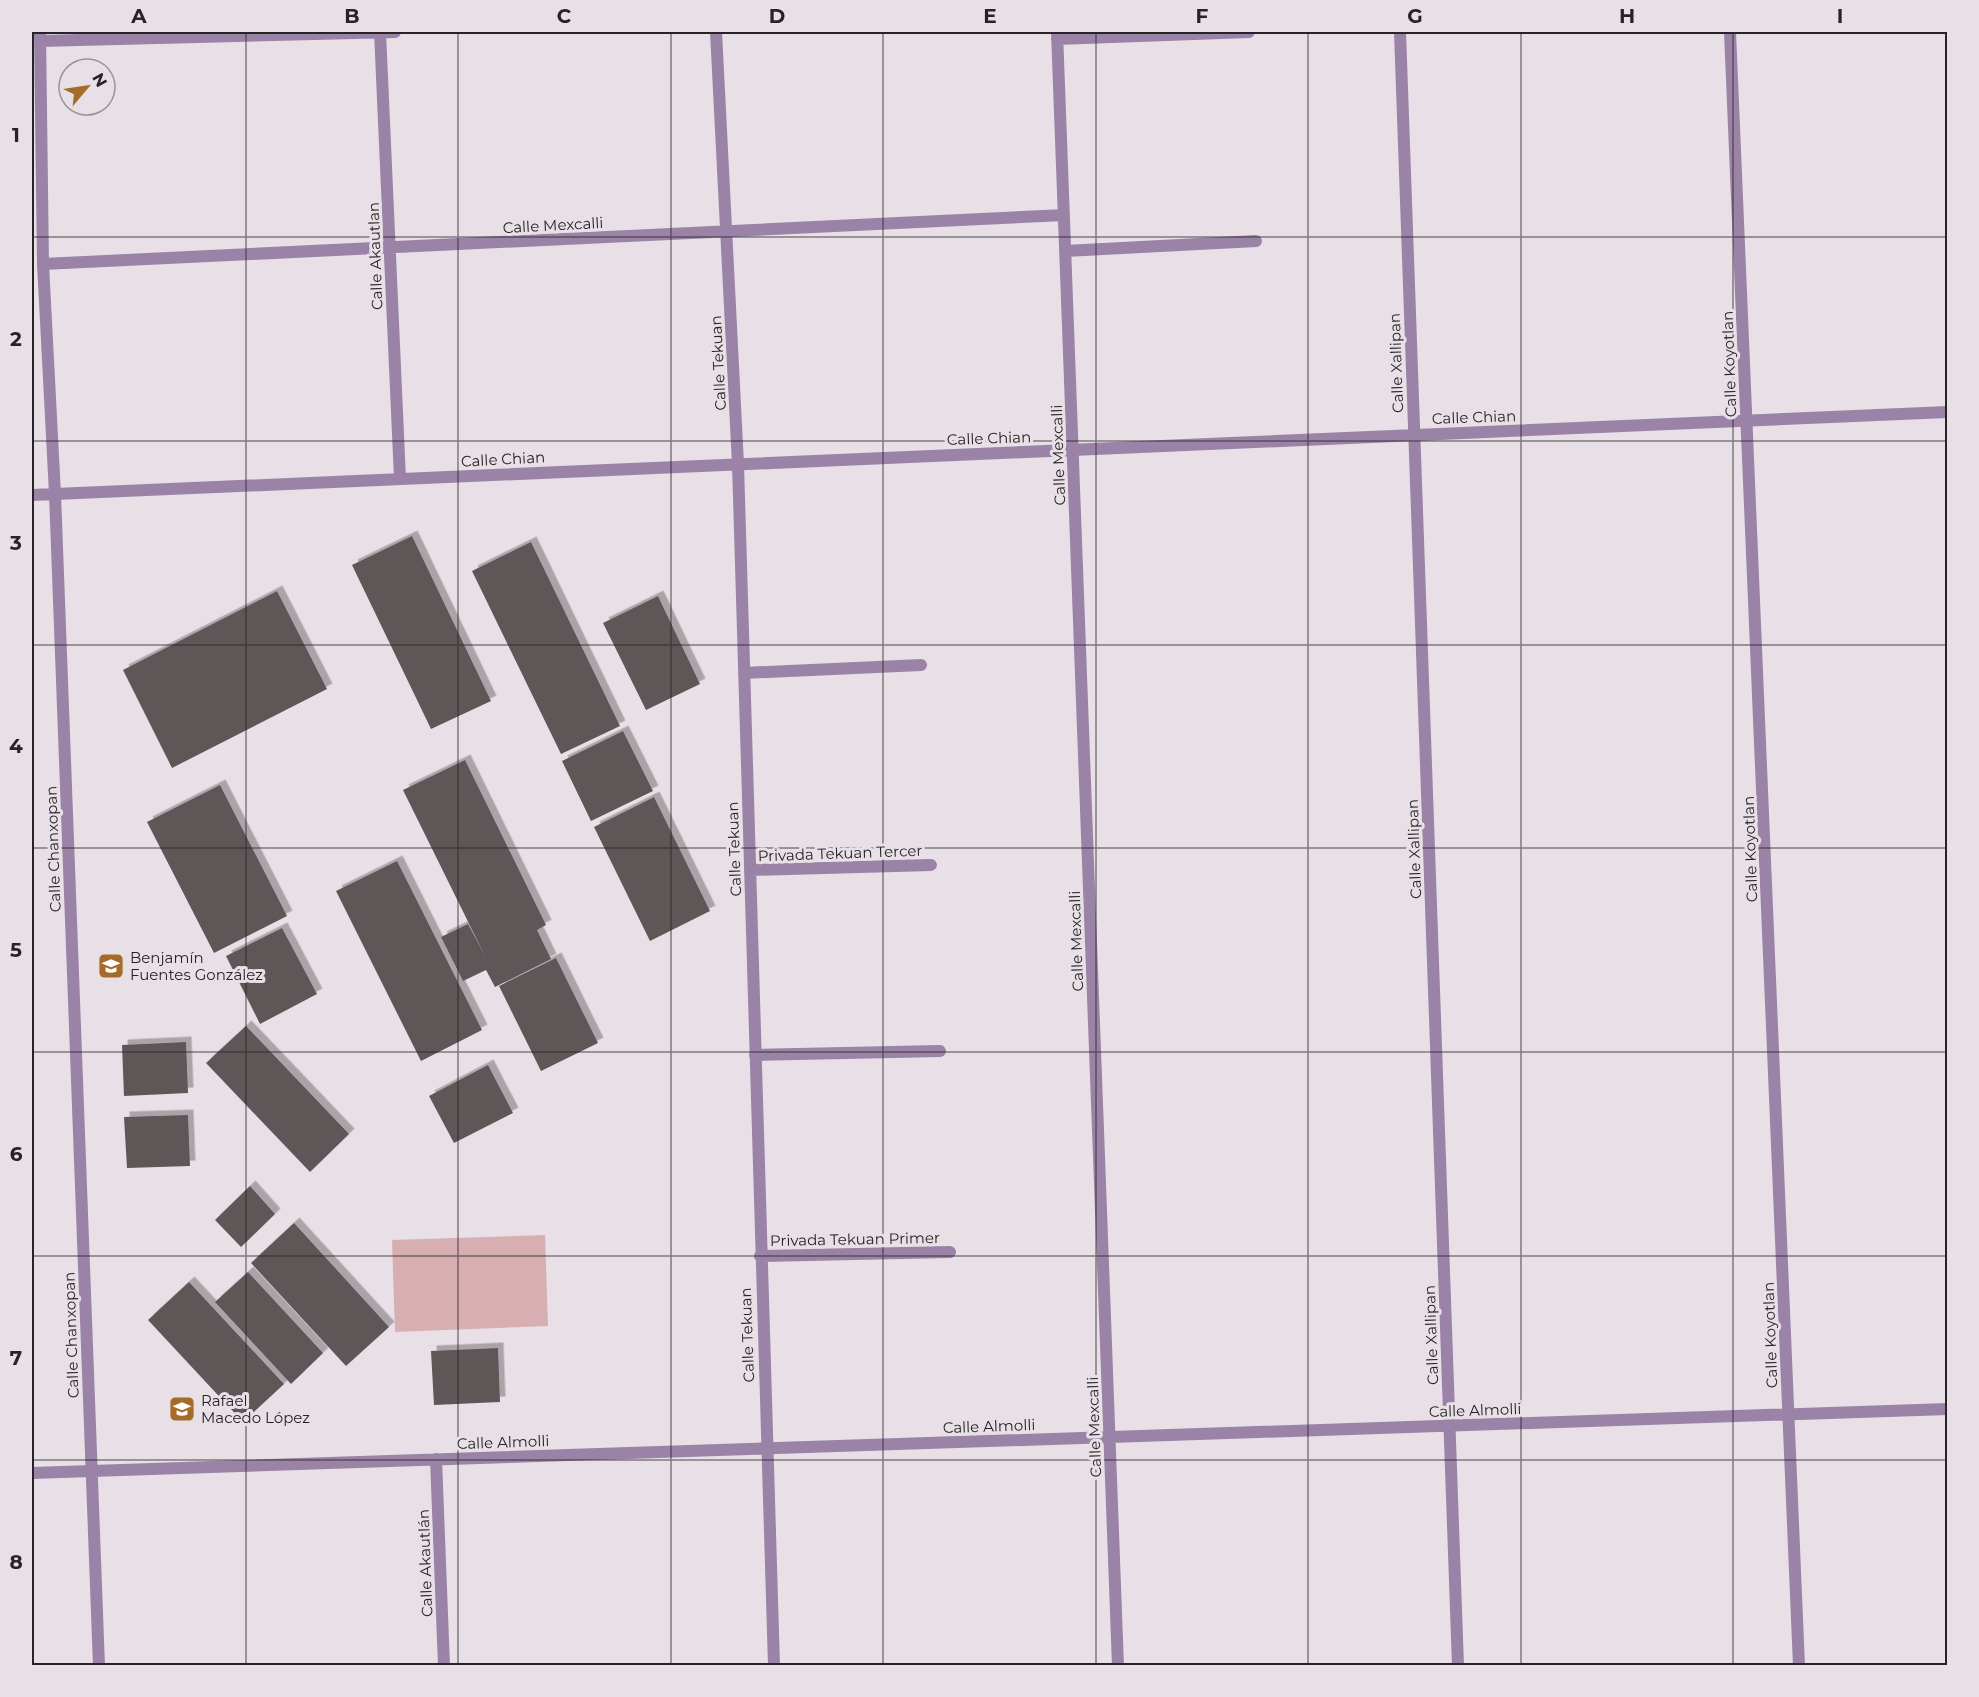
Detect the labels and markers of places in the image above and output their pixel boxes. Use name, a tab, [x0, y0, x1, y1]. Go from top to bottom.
place label: Benjamín Fuentes González	[130, 948, 263, 984]
school or university icon: Benjamín Fuentes González	[96, 951, 126, 981]
place label: Rafael Macedo López	[201, 1391, 310, 1427]
school or university icon: Rafael Macedo López	[167, 1394, 197, 1424]

